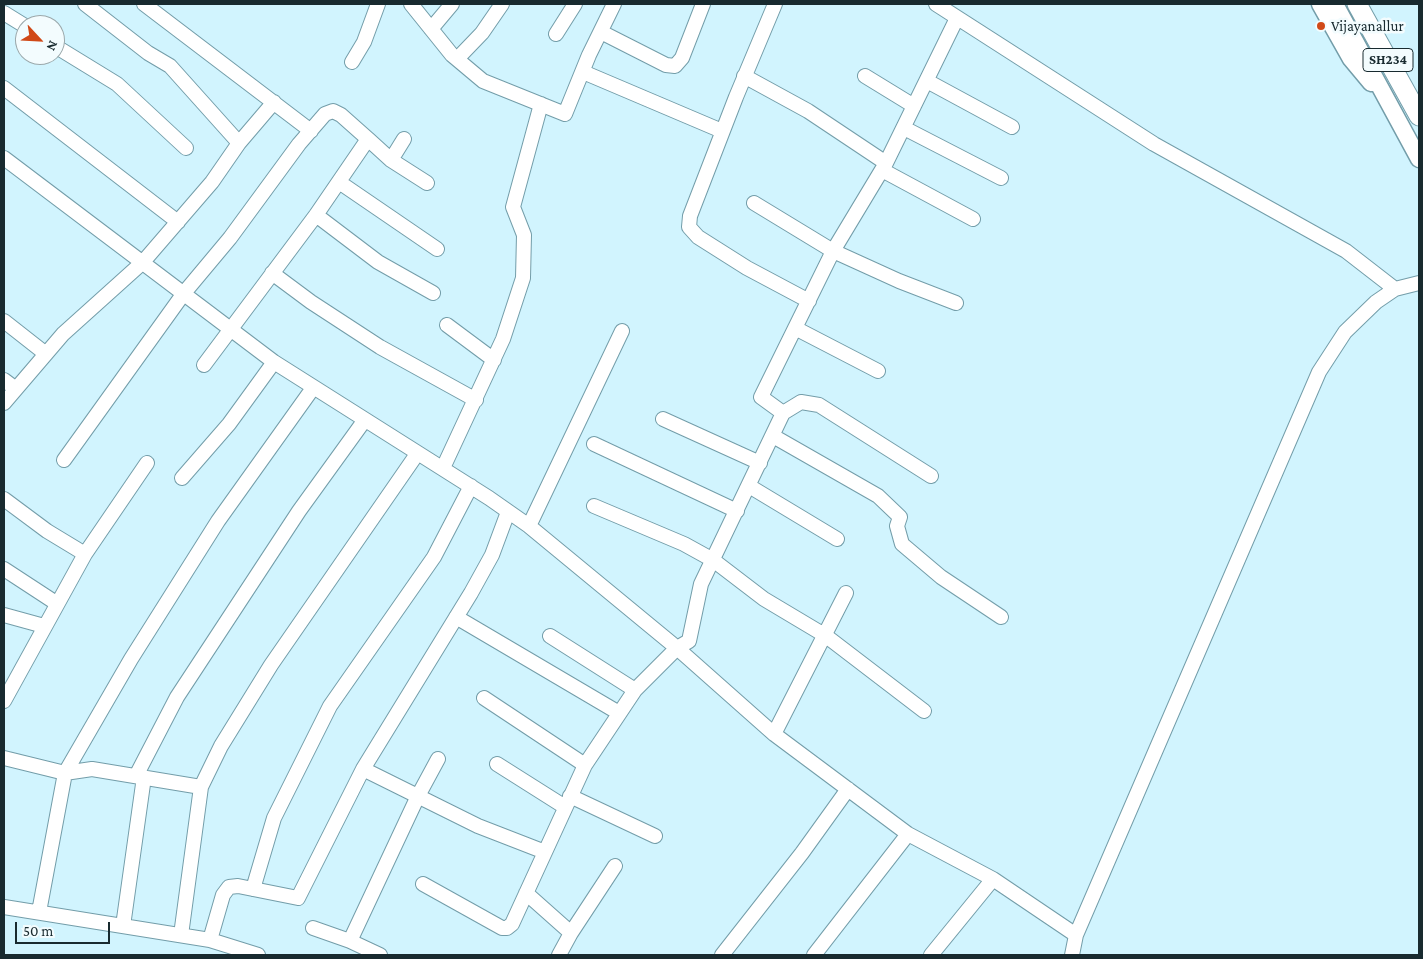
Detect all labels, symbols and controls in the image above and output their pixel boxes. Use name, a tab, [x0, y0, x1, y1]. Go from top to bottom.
north arrow	[15, 15, 65, 65]
place label: Vijayanallur	[1331, 17, 1404, 35]
marker: Vijayanallur	[1315, 20, 1327, 32]
text: N	[43, 38, 62, 54]
road number: SH234	[1363, 48, 1413, 72]
scale bar	[18, 912, 112, 944]
text: 50 m	[23, 923, 53, 939]

